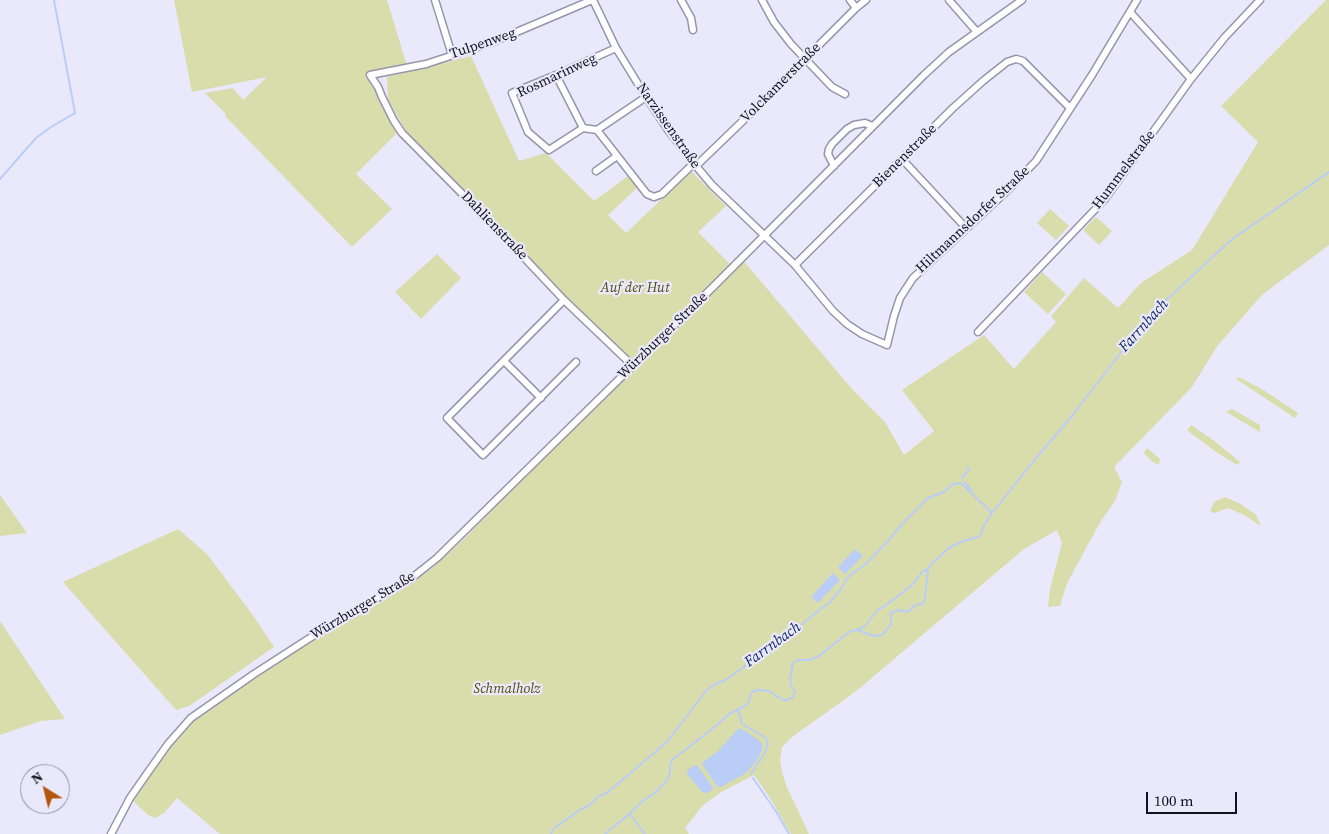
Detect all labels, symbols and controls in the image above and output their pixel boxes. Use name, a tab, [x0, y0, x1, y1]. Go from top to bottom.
street label: Tulpenweg	[448, 25, 518, 63]
street label: Volckamerstraße	[738, 40, 824, 126]
street label: Rosmarinweg	[515, 50, 599, 102]
street label: Narzissenstraße	[632, 80, 704, 172]
street label: Bienenstraße	[870, 121, 940, 191]
street label: Hummelstraße	[1089, 127, 1159, 213]
street label: Hiltmannsdorfer Straße	[913, 163, 1033, 277]
street label: Dahlienstraße	[457, 188, 531, 264]
park label: Auf der Hut	[601, 280, 669, 296]
street label: Würzburger Straße	[615, 289, 711, 383]
water label: Farrnbach	[1115, 296, 1173, 356]
street label: Würzburger Straße	[308, 568, 418, 644]
water label: Farrnbach	[741, 619, 805, 671]
park label: Schmalholz	[473, 681, 541, 697]
north arrow	[20, 764, 70, 814]
text: N	[27, 767, 47, 789]
scale bar	[1149, 782, 1240, 814]
text: 100 m	[1154, 790, 1194, 811]

